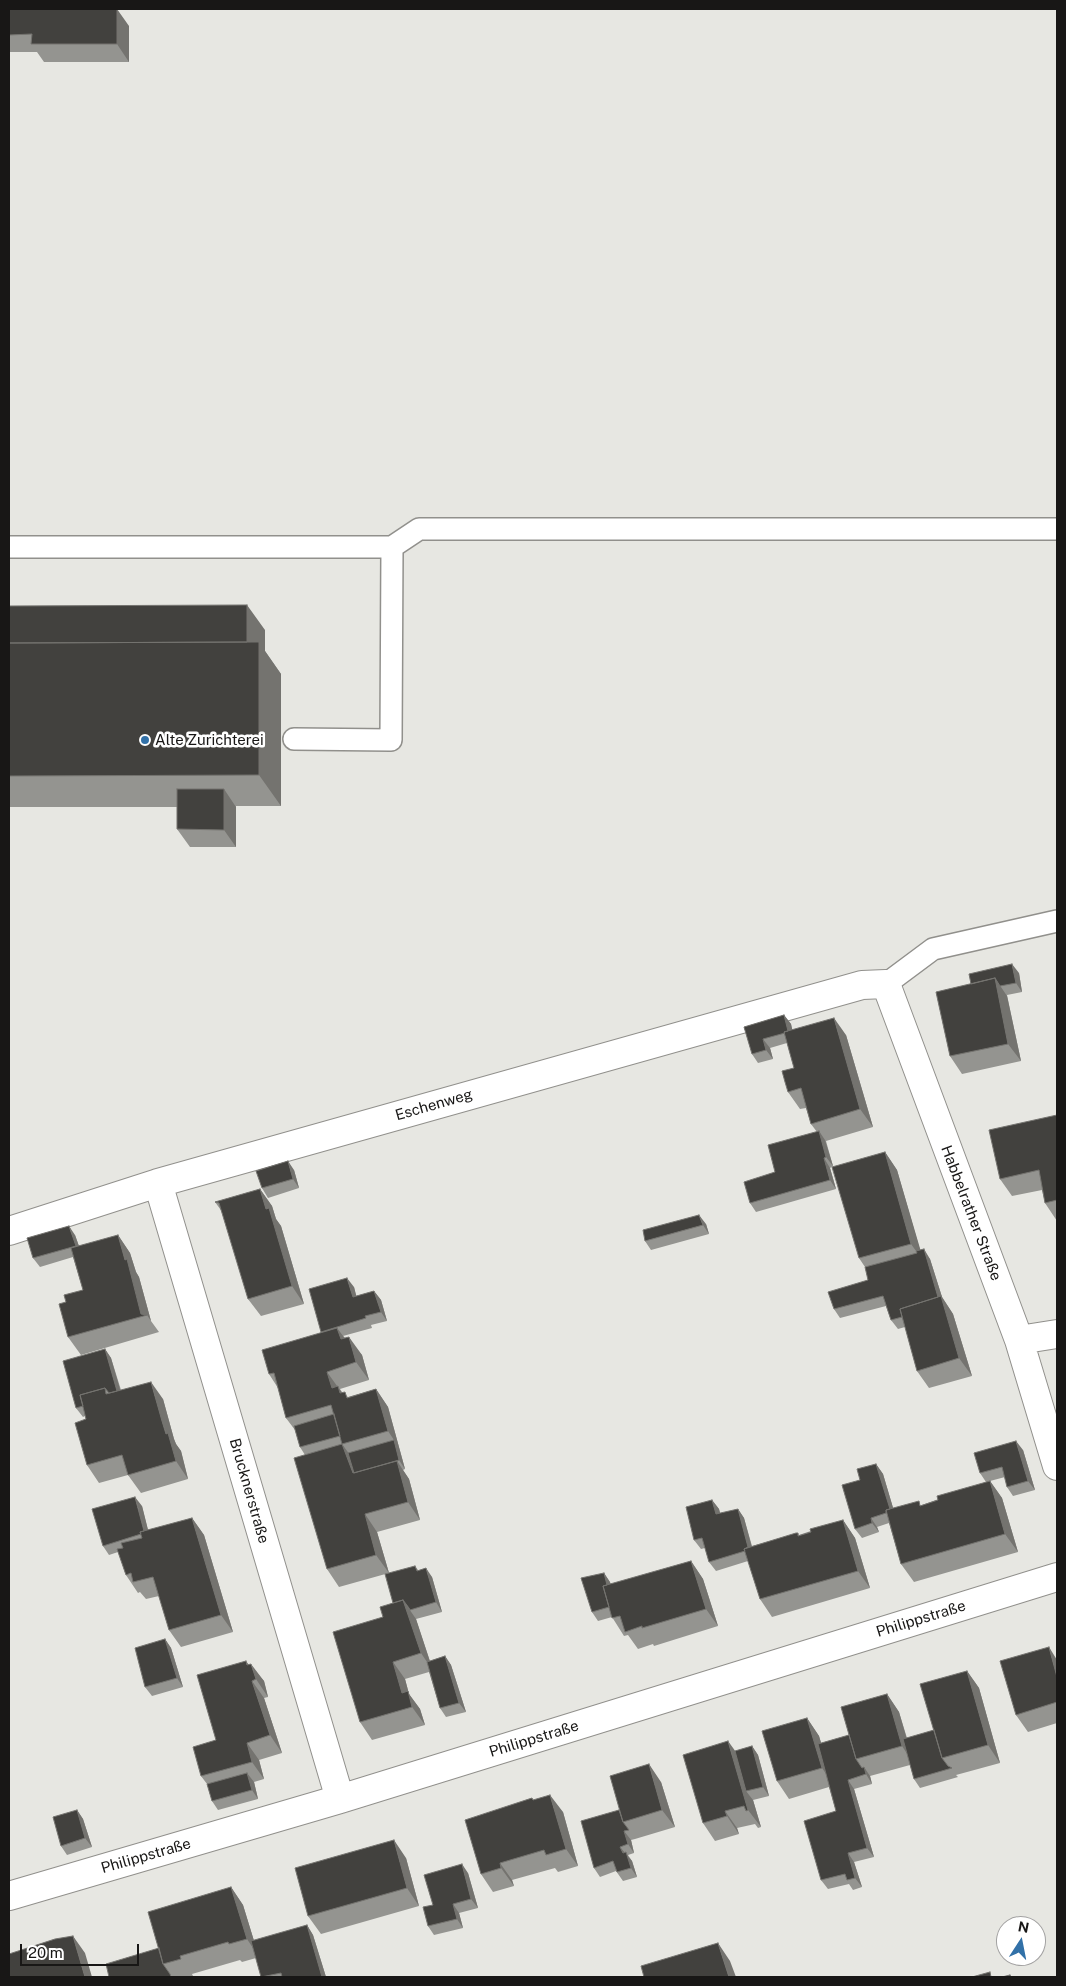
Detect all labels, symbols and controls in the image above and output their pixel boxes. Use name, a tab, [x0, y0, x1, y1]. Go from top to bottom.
place label: Alte Zurichterei	[155, 731, 264, 749]
marker: Alte Zurichterei	[139, 734, 151, 746]
street label: Eschenweg	[393, 1085, 475, 1125]
street label: Habbelrather Straße	[937, 1143, 1005, 1283]
street label: Brucknerstraße	[225, 1436, 273, 1546]
street label: Philippstraße	[874, 1597, 968, 1641]
street label: Philippstraße	[487, 1717, 581, 1761]
street label: Philippstraße	[99, 1835, 193, 1877]
north arrow	[996, 1916, 1046, 1966]
text: N	[1017, 1918, 1031, 1936]
scale bar	[22, 1934, 141, 1966]
text: 20 m	[28, 1944, 63, 1961]

